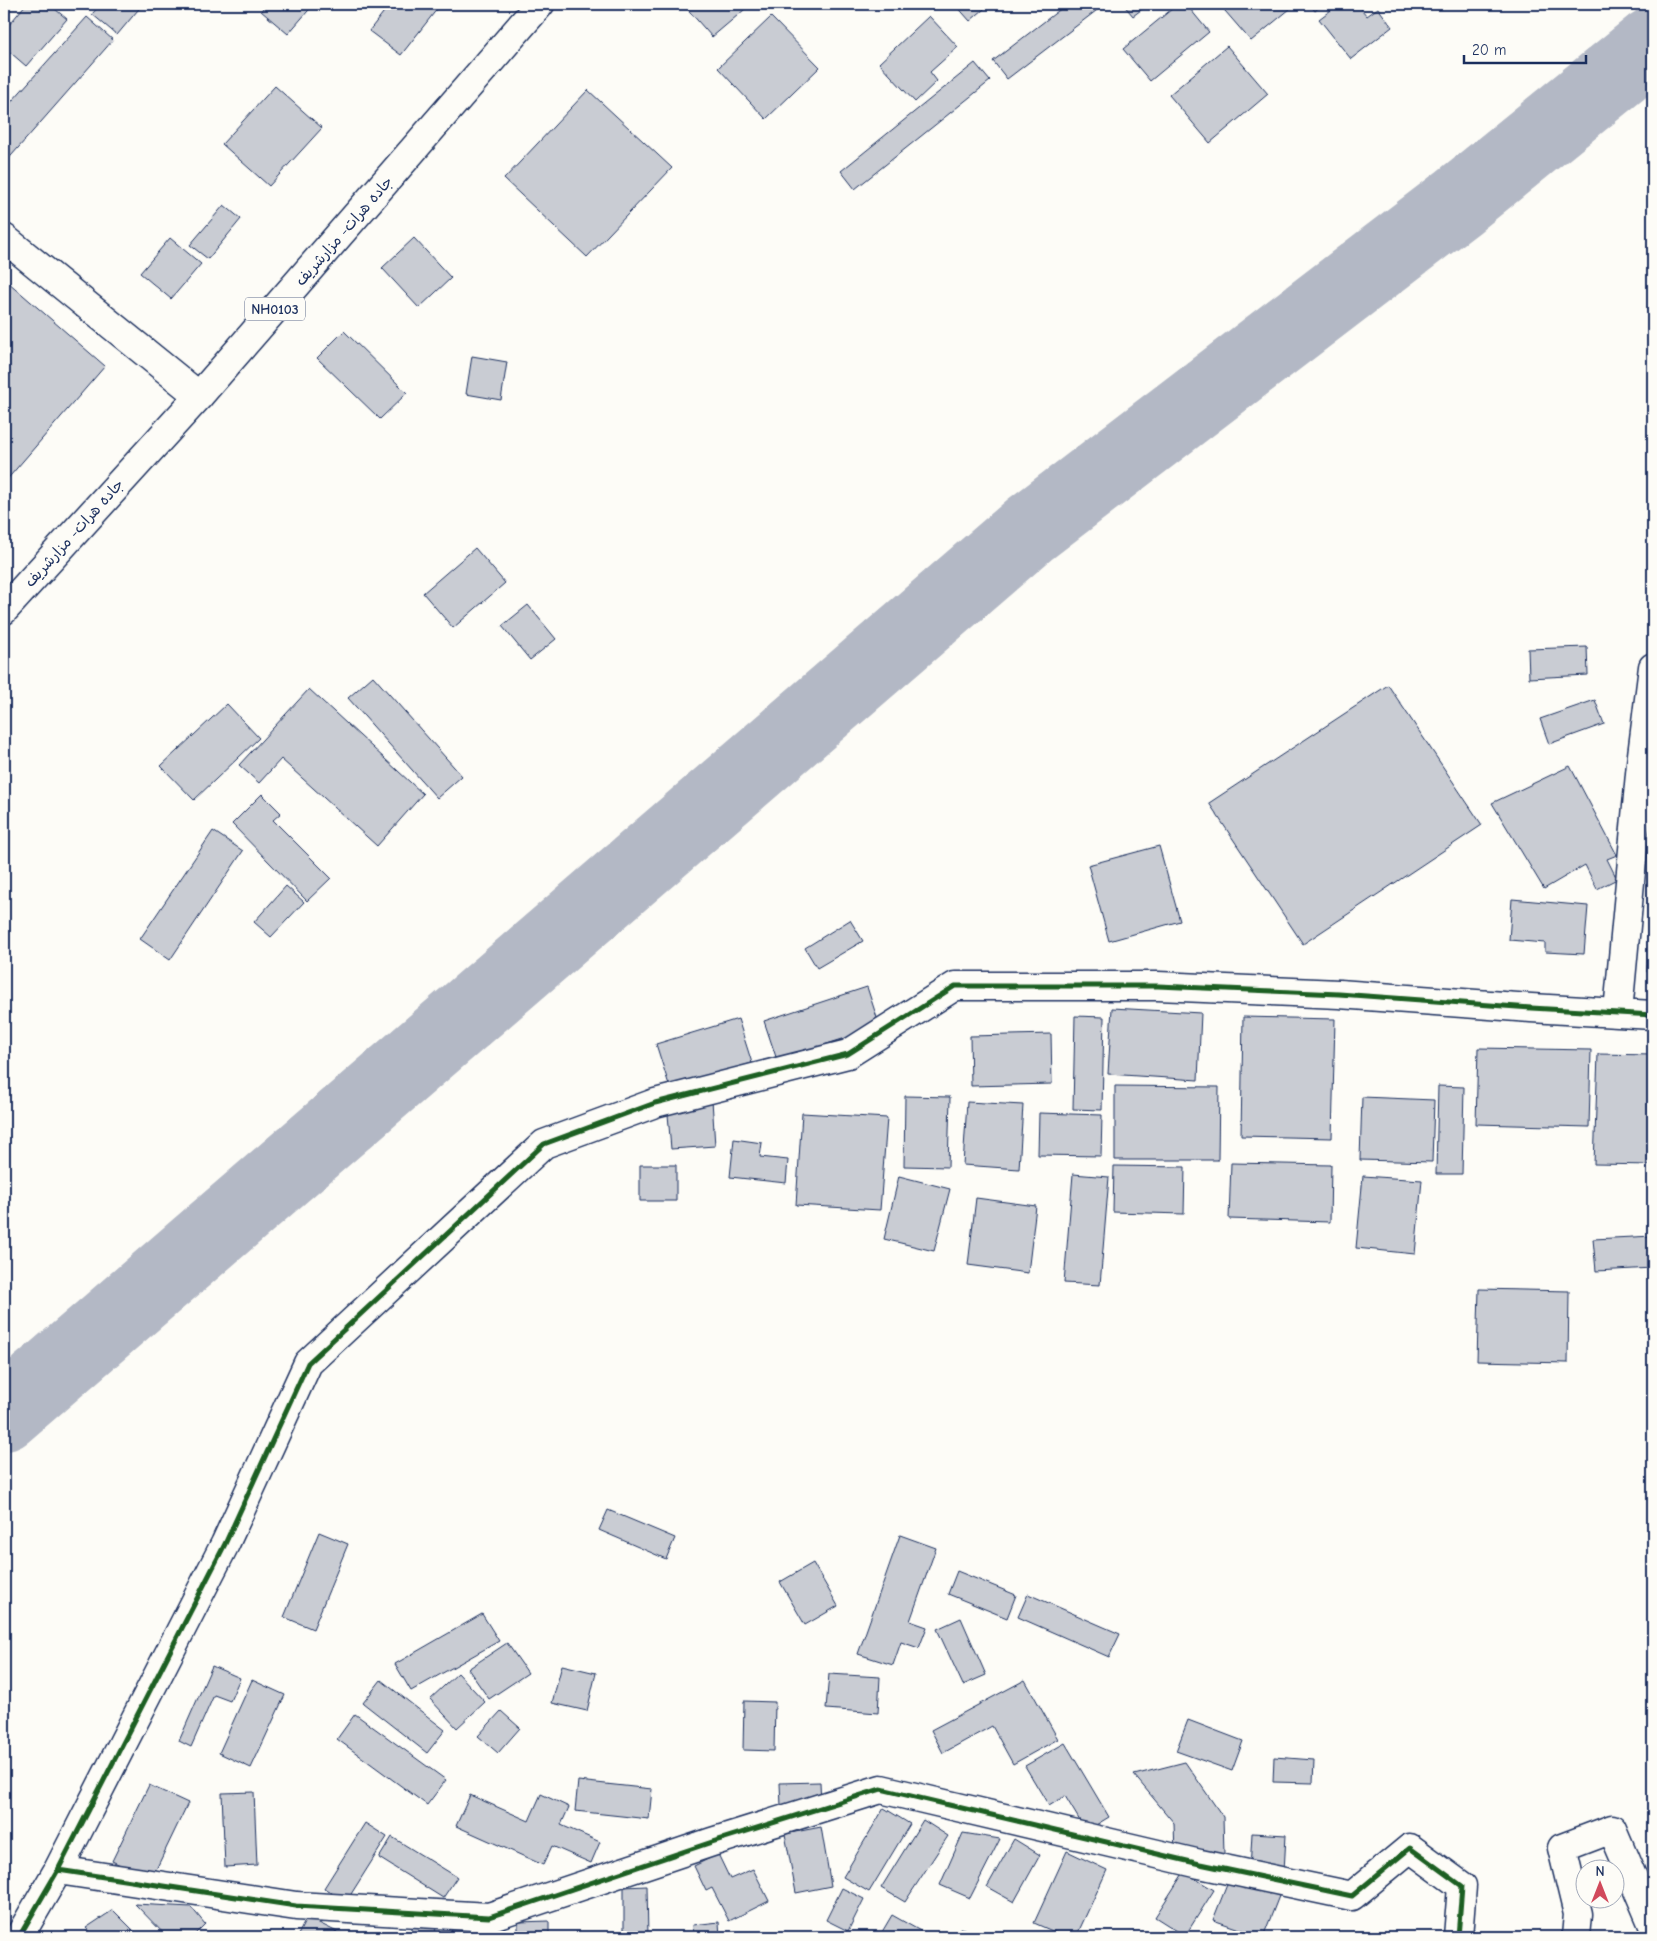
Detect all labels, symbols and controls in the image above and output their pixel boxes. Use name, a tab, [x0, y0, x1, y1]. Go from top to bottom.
scale bar	[1464, 32, 1587, 64]
text: 20 m	[1472, 41, 1506, 59]
street label: جاده هرات- مزارشریف	[292, 173, 396, 289]
road number: NH0103	[245, 298, 305, 320]
street label: جاده هرات- مزارشریف	[21, 475, 127, 591]
north arrow	[1574, 1858, 1624, 1908]
text: N	[1595, 1863, 1605, 1880]

